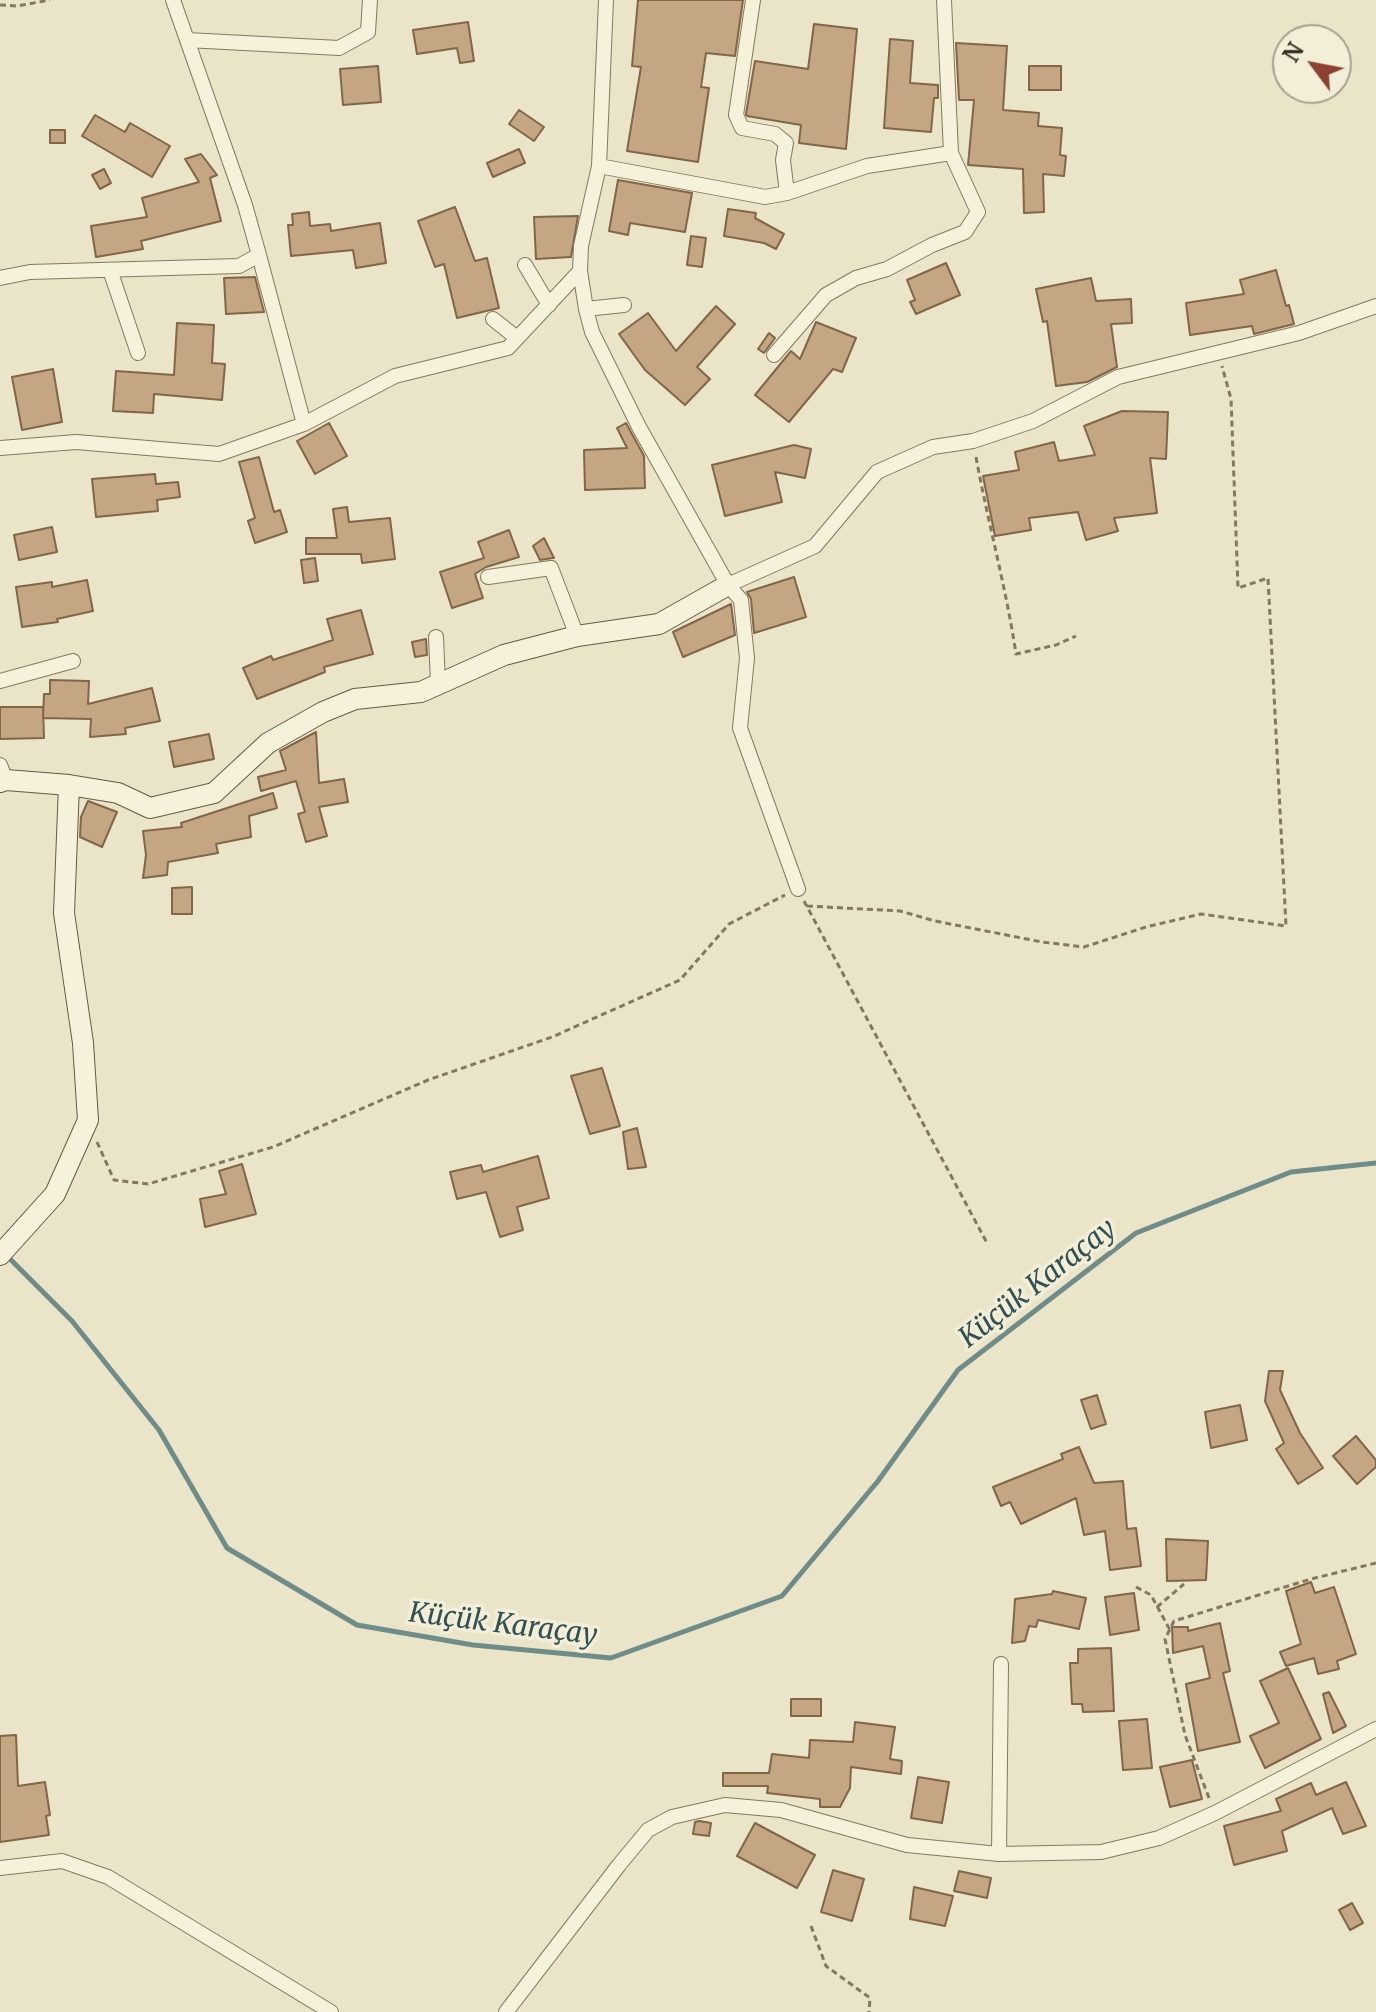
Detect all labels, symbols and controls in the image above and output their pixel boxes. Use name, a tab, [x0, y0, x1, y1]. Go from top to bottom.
north arrow	[1272, 24, 1352, 104]
text: N	[1277, 38, 1310, 67]
water label: Küçük Karaçay	[953, 1212, 1123, 1356]
water label: Küçük Karaçay	[407, 1597, 599, 1653]

